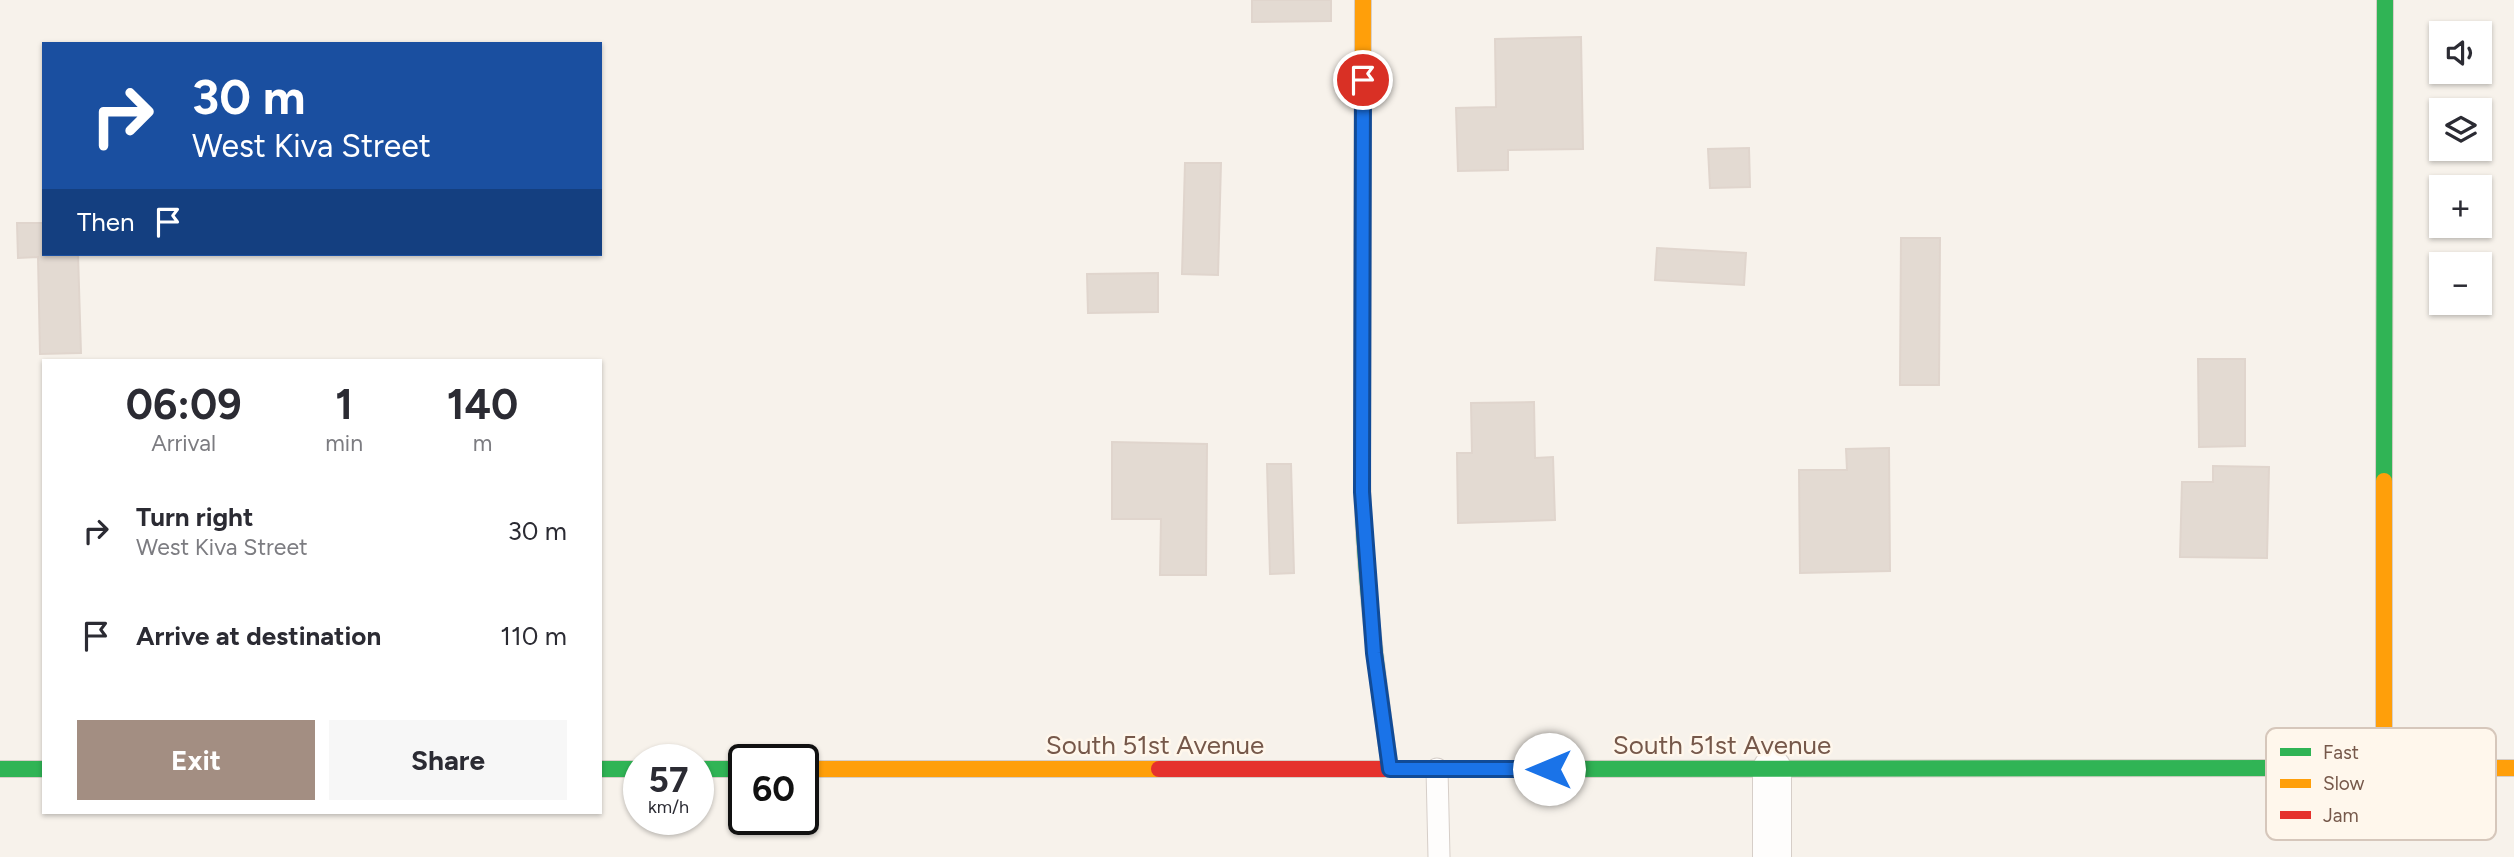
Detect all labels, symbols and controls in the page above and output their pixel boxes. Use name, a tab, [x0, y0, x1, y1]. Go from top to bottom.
map controls	[2429, 21, 2492, 315]
button: sound	[2429, 21, 2492, 84]
pin	[1333, 50, 1393, 110]
icon: arrive	[1344, 61, 1382, 99]
text: 30 m	[192, 67, 305, 126]
icon: right	[77, 70, 168, 161]
button: layers	[2429, 98, 2492, 161]
text: West Kiva Street	[192, 127, 431, 165]
button: +	[2429, 175, 2492, 238]
icon: arrive	[149, 203, 187, 241]
text: Then	[77, 206, 135, 238]
button: −	[2429, 252, 2492, 315]
text: 06:09	[126, 379, 242, 430]
text: 1	[335, 379, 353, 430]
text: 140	[447, 379, 518, 430]
text: Arrival	[151, 429, 216, 457]
text: min	[325, 429, 363, 457]
text: m	[473, 429, 492, 457]
text: Turn right	[136, 501, 253, 533]
icon: right	[77, 512, 115, 550]
text: 30 m	[508, 515, 567, 547]
text: West Kiva Street	[136, 533, 308, 561]
icon: arrive	[77, 617, 115, 655]
text: Arrive at destination	[136, 620, 381, 652]
text: 110 m	[500, 620, 567, 652]
button: Exit	[77, 720, 315, 800]
button: Share	[329, 720, 567, 800]
legend	[2266, 728, 2496, 840]
street label: South 51st Avenue	[1046, 729, 1264, 761]
street label: South 51st Avenue	[1613, 729, 1831, 761]
position arrow	[1512, 732, 1586, 806]
text: Fast	[2323, 741, 2359, 764]
speed limit sign: 60	[728, 744, 819, 835]
text: 57	[649, 759, 688, 801]
text: Slow	[2323, 772, 2365, 795]
text: km/h	[648, 796, 689, 818]
text: Jam	[2323, 804, 2359, 827]

